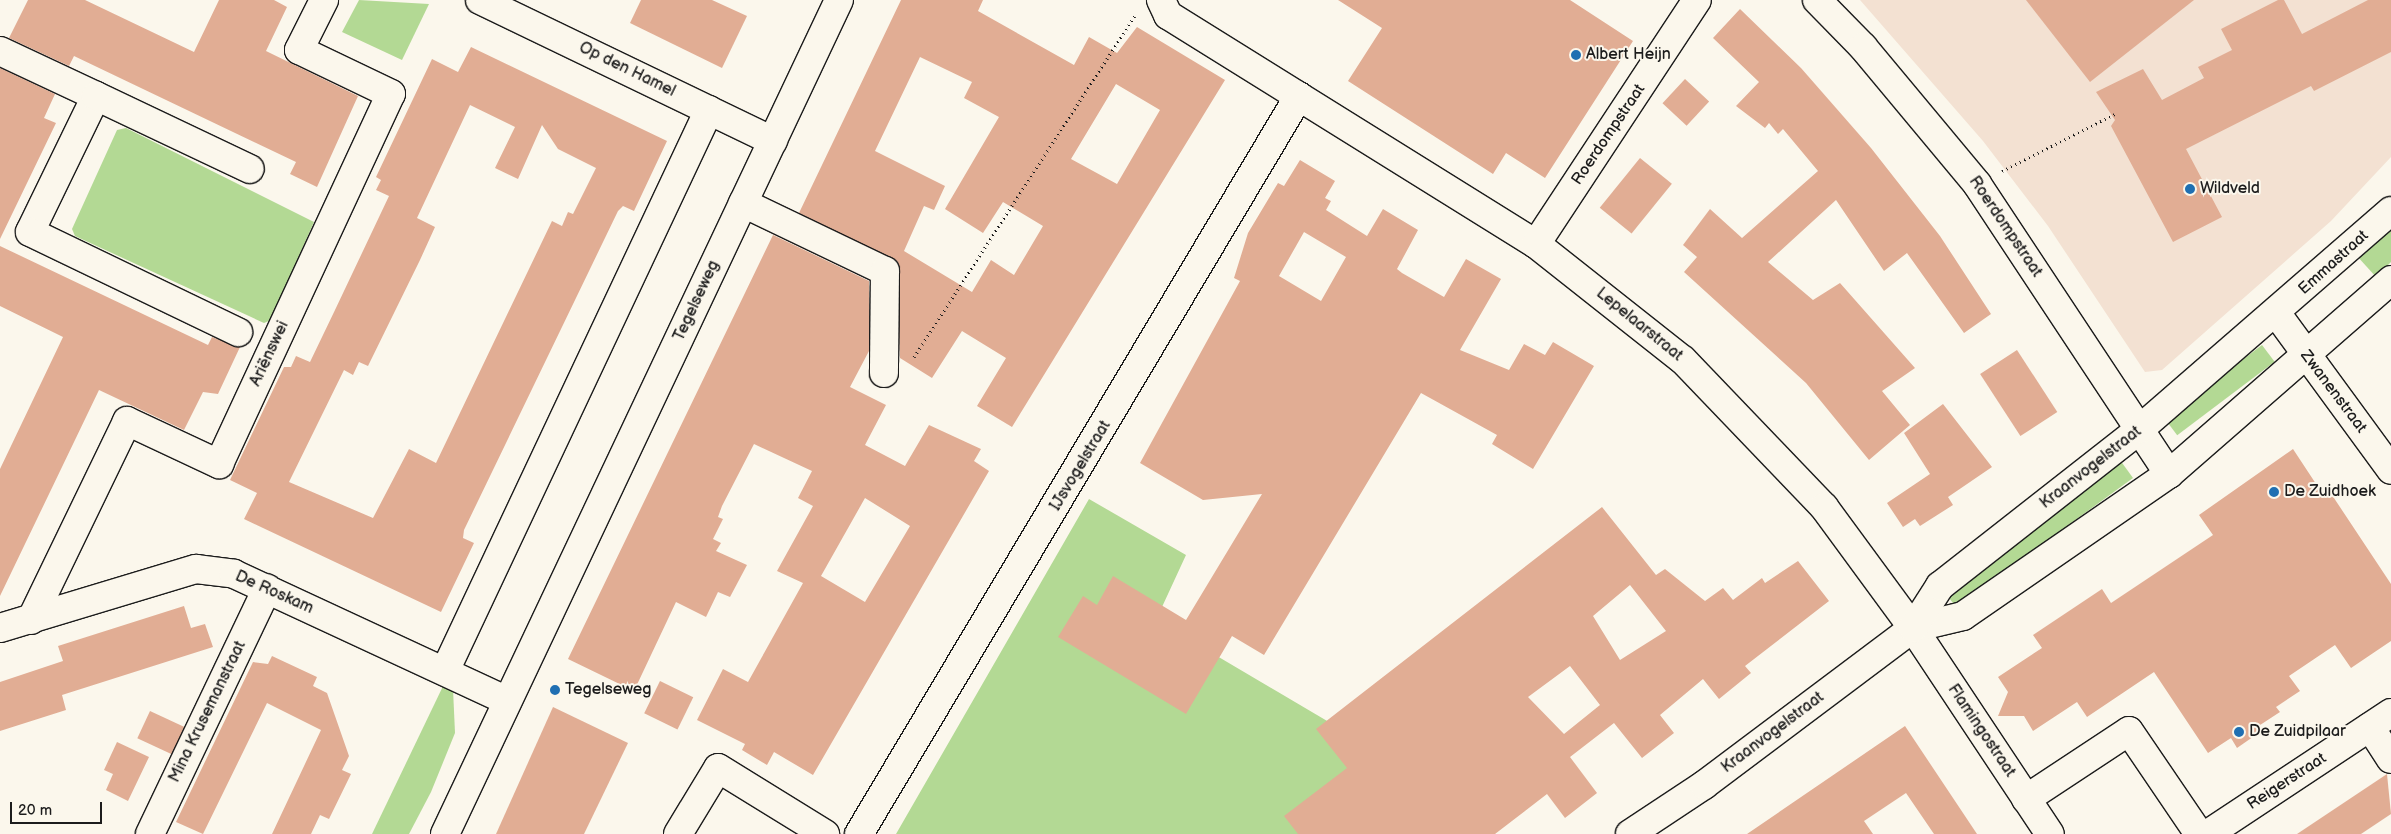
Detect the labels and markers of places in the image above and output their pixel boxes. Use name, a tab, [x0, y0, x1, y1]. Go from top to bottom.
place label: Albert Heijn	[1586, 45, 1671, 65]
marker: Albert Heijn	[1570, 49, 1582, 61]
place label: Wildveld	[2200, 179, 2260, 199]
marker: Wildveld	[2184, 183, 2196, 195]
place label: De Zuidhoek	[2284, 482, 2376, 502]
marker: De Zuidhoek	[2268, 486, 2280, 498]
place label: Tegelseweg	[565, 680, 651, 700]
marker: Tegelseweg	[549, 684, 561, 696]
place label: De Zuidpilaar	[2249, 722, 2346, 742]
marker: De Zuidpilaar	[2233, 726, 2245, 738]

